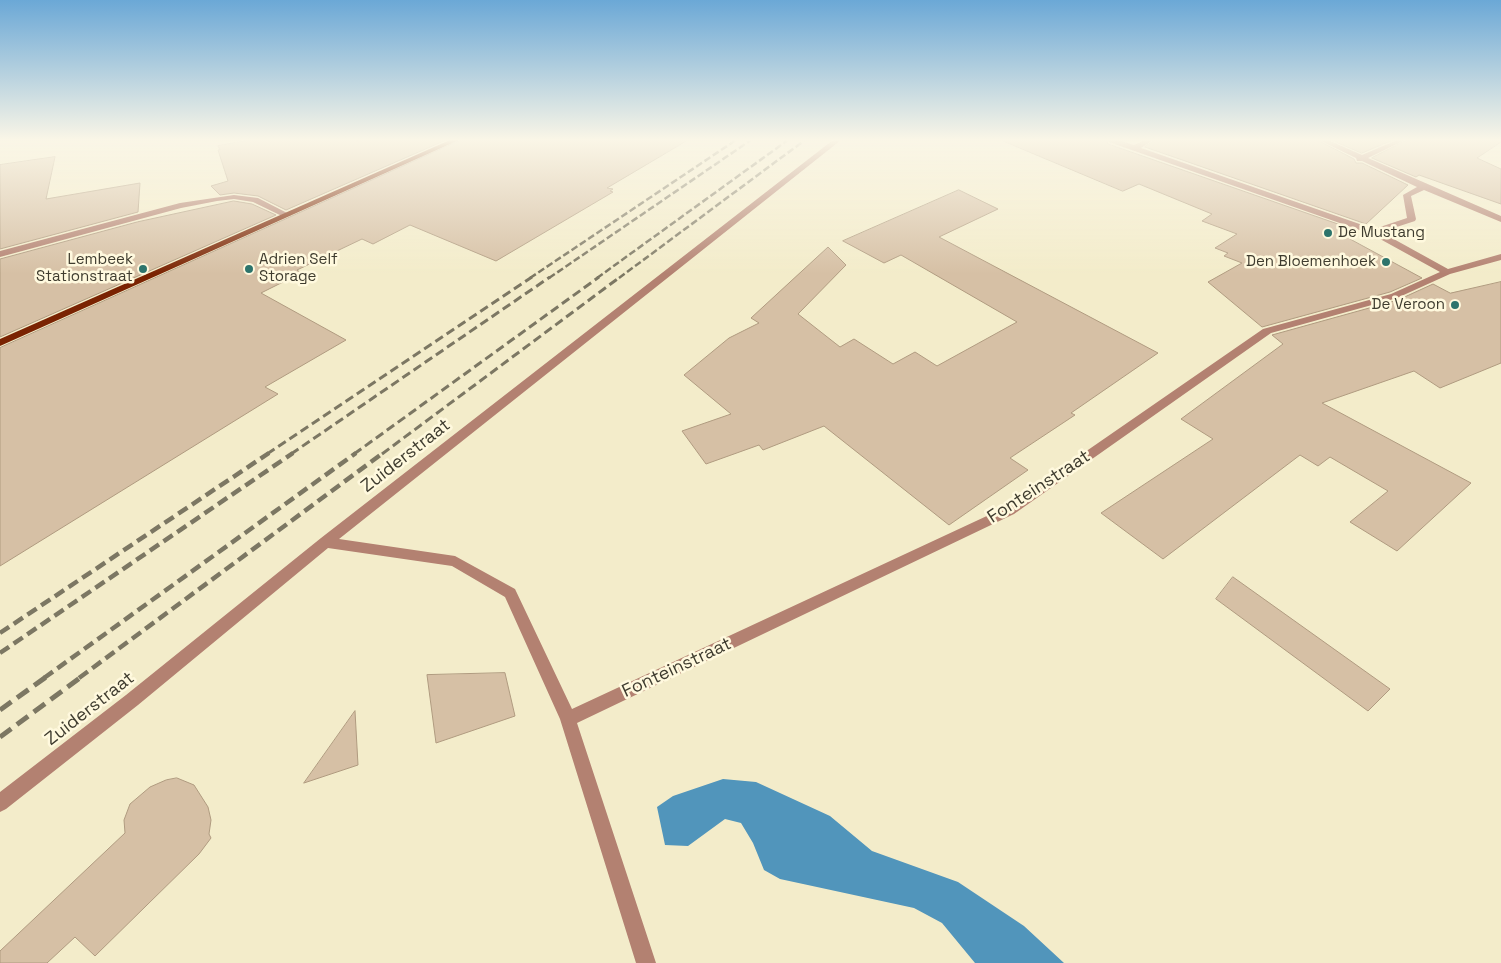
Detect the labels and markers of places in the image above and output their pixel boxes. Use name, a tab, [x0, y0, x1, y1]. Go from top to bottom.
place label: De Mustang	[1338, 224, 1425, 242]
marker: De Mustang	[1322, 227, 1334, 239]
place label: Lembeek Stationstraat	[36, 251, 133, 286]
place label: Adrien Self Storage	[259, 251, 338, 286]
place label: Den Bloemenhoek	[1246, 253, 1376, 271]
marker: Den Bloemenhoek	[1380, 256, 1392, 268]
marker: Lembeek Stationstraat	[137, 263, 149, 275]
marker: Adrien Self Storage	[243, 263, 255, 275]
place label: De Veroon	[1372, 296, 1445, 314]
marker: De Veroon	[1449, 299, 1461, 311]

